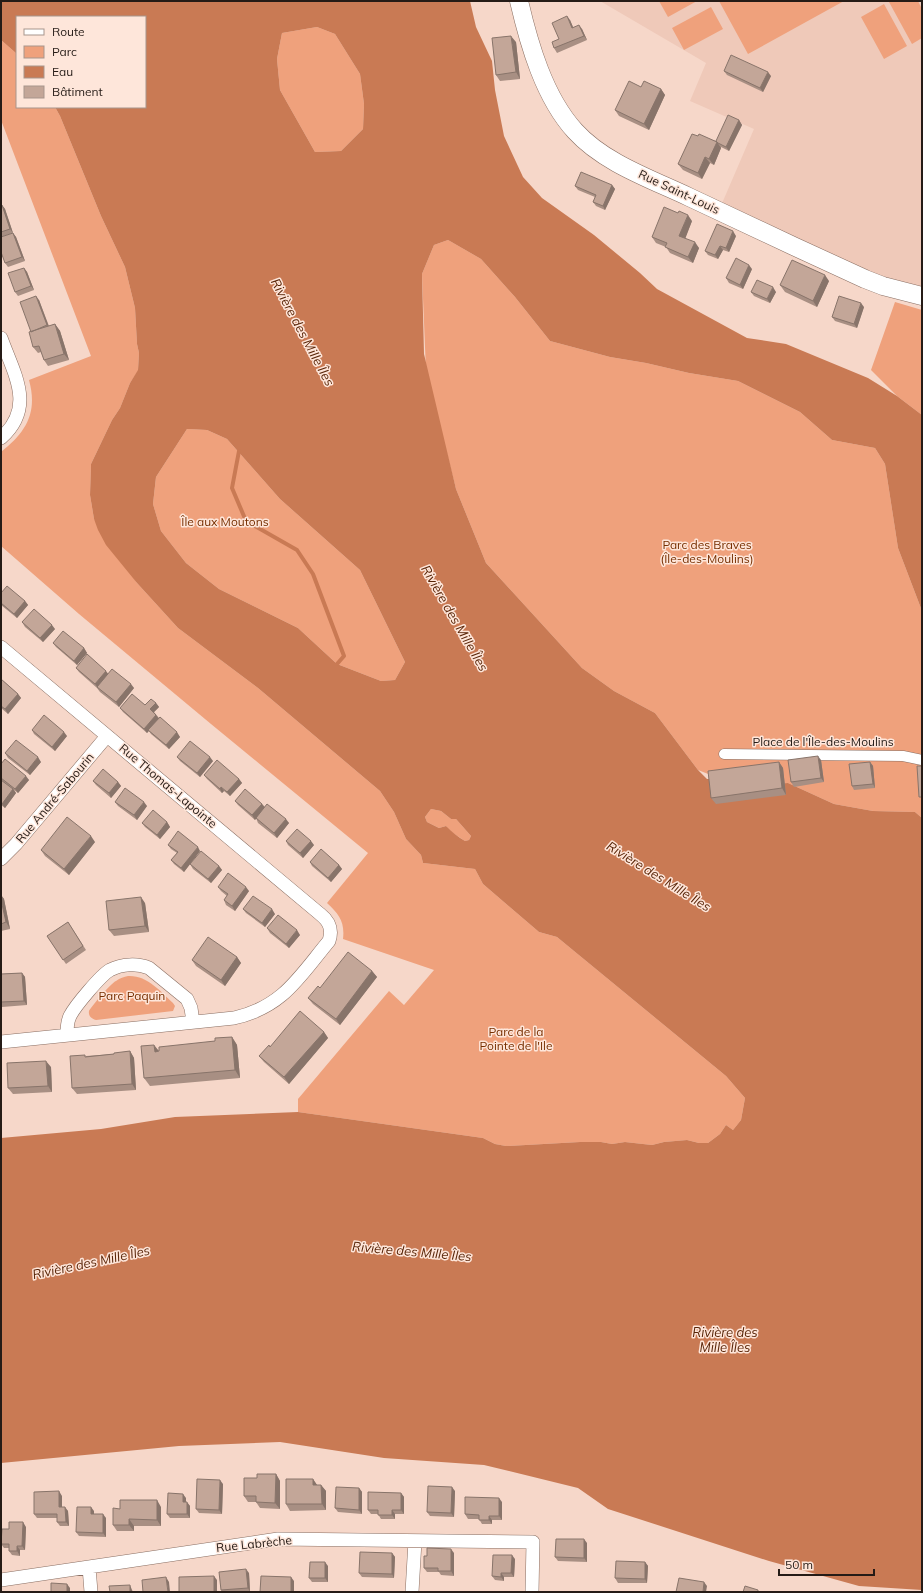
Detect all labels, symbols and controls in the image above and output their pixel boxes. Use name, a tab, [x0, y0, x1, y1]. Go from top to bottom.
legend	[16, 16, 146, 108]
text: Route	[52, 24, 85, 39]
text: Parc	[52, 44, 77, 59]
text: Eau	[52, 64, 73, 79]
text: Bâtiment	[52, 84, 103, 99]
street label: Rue Saint-Louis	[636, 166, 722, 217]
water label: Rivière des Mille Îles	[268, 275, 338, 389]
park label: Île aux Moutons	[180, 514, 269, 529]
park label: Parc des Braves (Île-des-Moulins)	[660, 537, 754, 566]
water label: Rivière des Mille Îles	[418, 562, 492, 674]
street label: Place de l'Île-des-Moulins	[752, 734, 894, 749]
street label: Rue Thomas-Lapointe	[116, 740, 220, 831]
street label: Rue André-Sabourin	[12, 749, 97, 846]
water label: Rivière des Mille Îles	[604, 837, 714, 915]
park label: Parc Paquin	[99, 988, 165, 1003]
park label: Parc de la Pointe de l'Ile	[480, 1024, 552, 1053]
water label: Rivière des Mille Îles	[352, 1238, 472, 1264]
water label: Rivière des Mille Îles	[31, 1242, 151, 1282]
water label: Rivière des Mille Îles	[692, 1324, 758, 1355]
street label: Rue Labrèche	[215, 1532, 293, 1555]
scale bar	[779, 1551, 874, 1577]
text: 50 m	[785, 1557, 813, 1572]

